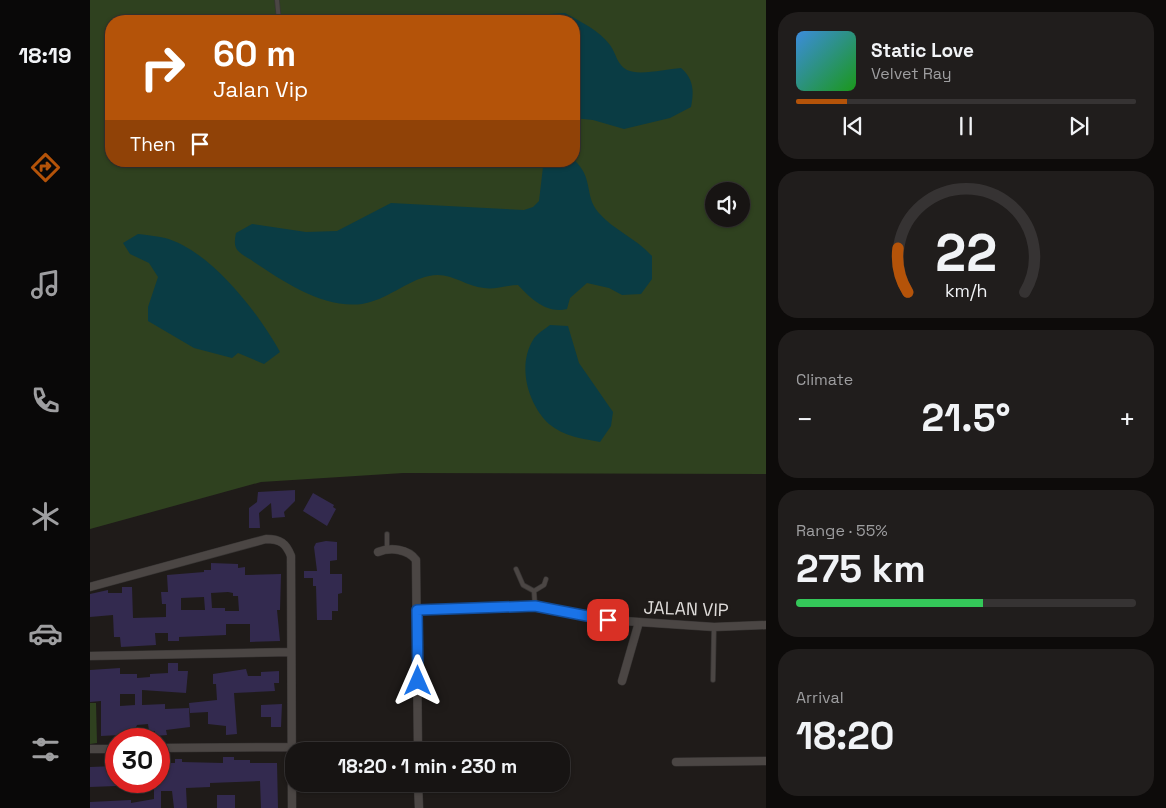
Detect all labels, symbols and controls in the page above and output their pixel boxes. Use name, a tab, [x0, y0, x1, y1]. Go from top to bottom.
text: 60 m	[213, 32, 296, 76]
icon: right	[130, 35, 195, 100]
text: Static Love	[871, 38, 974, 63]
text: 18:19	[18, 41, 72, 69]
text: Velvet Ray	[871, 63, 952, 84]
text: Jalan Vip	[213, 75, 308, 103]
icon: previous	[839, 112, 867, 140]
icon: pause	[952, 112, 980, 140]
icon: next	[1065, 112, 1093, 140]
icon: arrive	[186, 130, 214, 158]
text: Then	[130, 132, 176, 157]
icon: directions	[28, 150, 63, 185]
map controls	[705, 182, 750, 227]
button: sound	[705, 182, 750, 227]
text: 22	[935, 220, 997, 286]
icon: music	[28, 267, 63, 302]
text: km/h	[945, 279, 987, 302]
text: Climate	[796, 369, 853, 390]
icon: phone	[28, 383, 63, 418]
text: 21.5°	[922, 394, 1010, 442]
text: −	[796, 401, 813, 437]
text: +	[1119, 401, 1136, 437]
icon: climate	[28, 499, 63, 534]
text: Range · 55%	[796, 520, 888, 541]
text: 275 km	[796, 545, 926, 593]
street label: JALAN VIP	[643, 596, 729, 621]
pin	[587, 599, 629, 641]
icon: arrive	[594, 606, 622, 634]
icon: car	[28, 616, 63, 651]
position arrow	[391, 654, 443, 706]
text: Arrival	[796, 687, 844, 708]
text: 18:20	[796, 712, 895, 760]
speed limit sign: 30	[105, 728, 170, 793]
icon: filters	[28, 732, 63, 767]
text: 18:20 · 1 min · 230 m	[338, 754, 517, 779]

